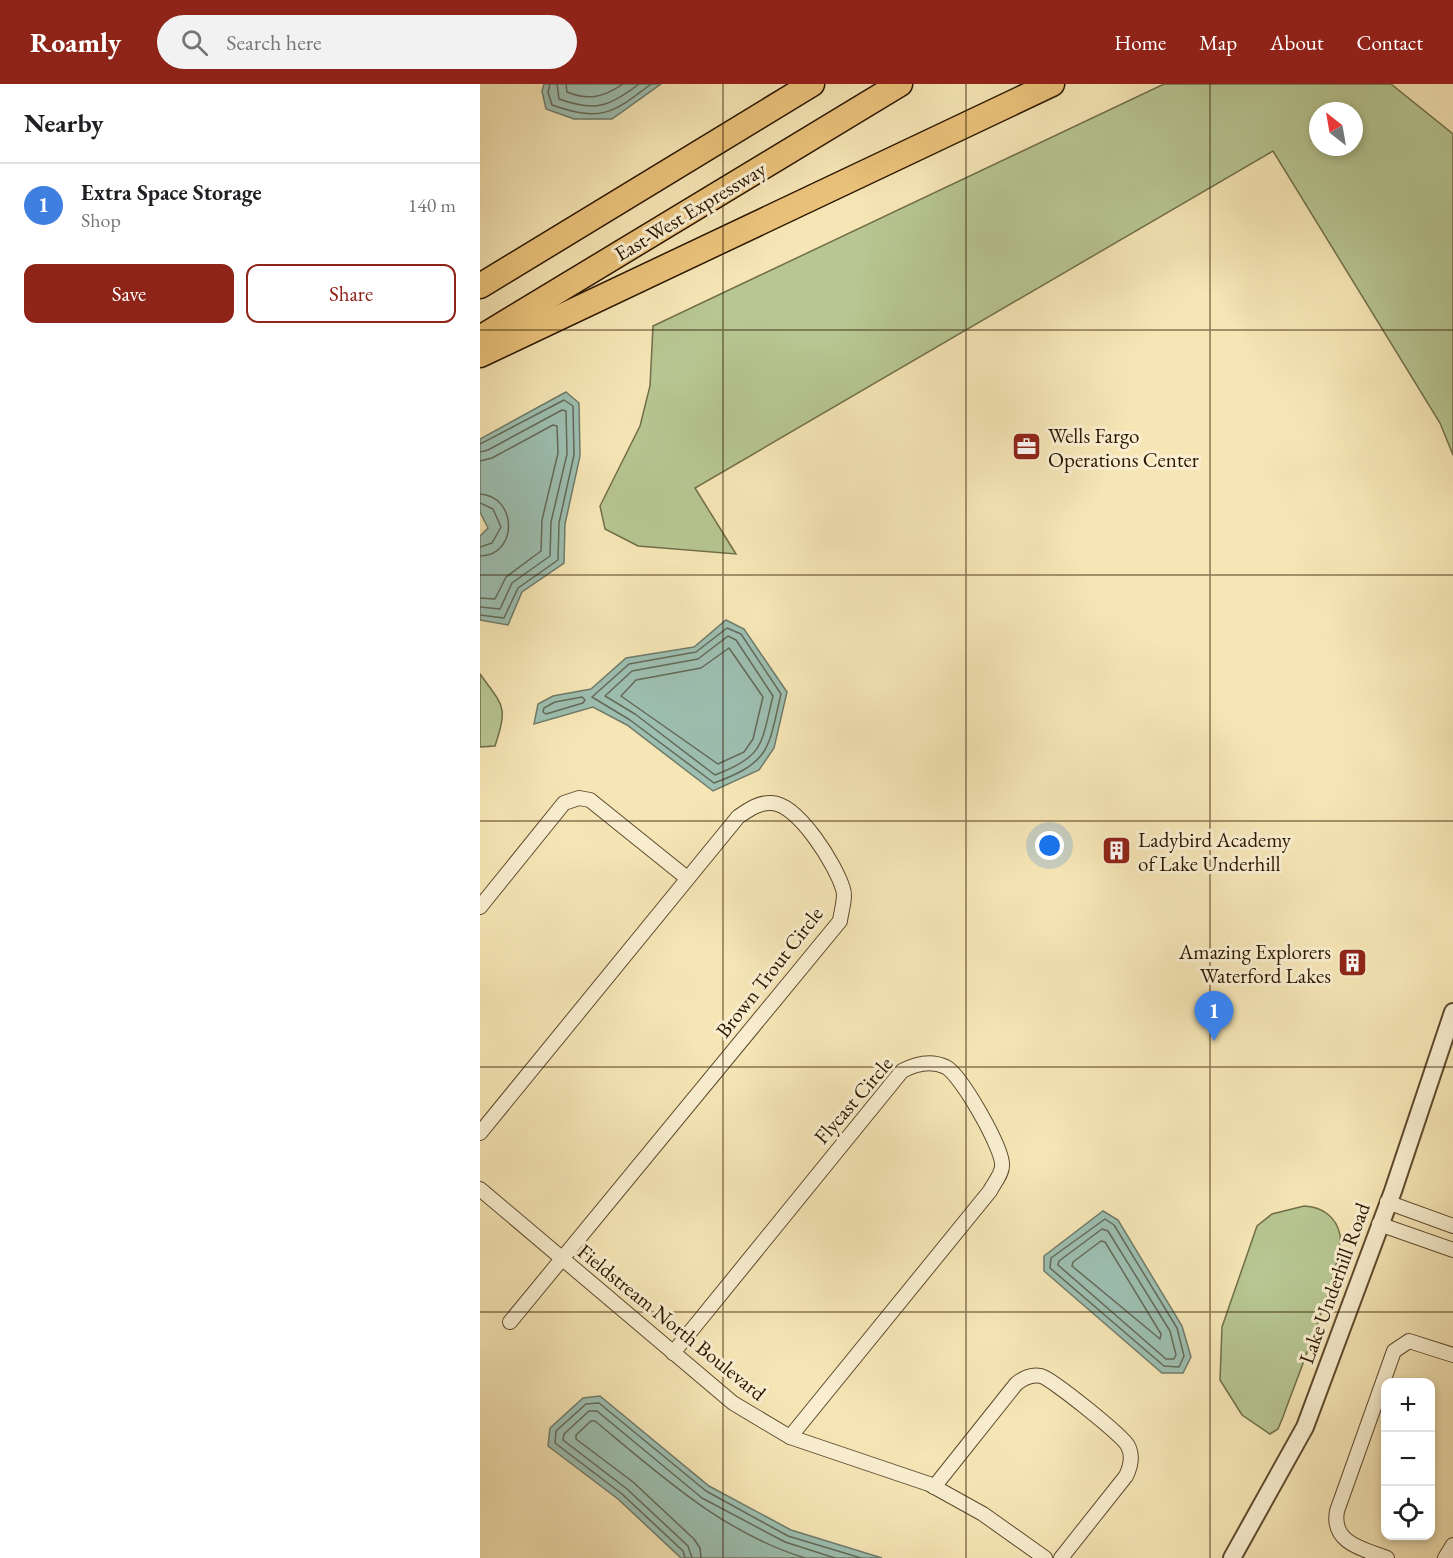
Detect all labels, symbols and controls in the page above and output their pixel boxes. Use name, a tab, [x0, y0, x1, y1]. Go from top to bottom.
search box	[157, 15, 577, 69]
text: Roamly	[30, 24, 121, 60]
icon: search	[178, 26, 211, 59]
text: Search here	[226, 28, 322, 57]
text: Home	[1114, 29, 1166, 56]
text: Map	[1199, 29, 1237, 56]
text: About	[1270, 29, 1323, 56]
text: Contact	[1356, 29, 1423, 56]
north arrow	[1309, 102, 1363, 156]
text: Nearby	[24, 106, 104, 140]
street label: East-West Expressway	[609, 155, 771, 267]
text: Extra Space Storage	[81, 178, 262, 207]
text: 1	[38, 192, 49, 218]
text: 140 m	[408, 192, 456, 218]
text: Shop	[81, 207, 121, 233]
button: Save	[24, 264, 234, 323]
button: Share	[246, 264, 456, 323]
place label: Wells Fargo Operations Center	[1048, 422, 1199, 473]
office icon: Wells Fargo Operations Center	[1011, 431, 1043, 463]
place label: Ladybird Academy of Lake Underhill	[1138, 826, 1292, 877]
your location	[1035, 831, 1064, 860]
building icon: Ladybird Academy of Lake Underhill	[1101, 835, 1133, 867]
street label: Brown Trout Circle	[709, 901, 829, 1043]
place label: Amazing Explorers Waterford Lakes	[1178, 938, 1331, 989]
building icon: Amazing Explorers Waterford Lakes	[1336, 947, 1368, 979]
pin: 1	[1194, 992, 1234, 1041]
street label: Flycast Circle	[808, 1051, 898, 1149]
street label: Lake Underhill Road	[1292, 1198, 1376, 1367]
street label: Fieldstream North Boulevard	[572, 1238, 772, 1407]
map controls	[1381, 1378, 1435, 1540]
button: +	[1381, 1378, 1435, 1432]
button: −	[1381, 1432, 1435, 1486]
button: locate	[1381, 1486, 1435, 1540]

